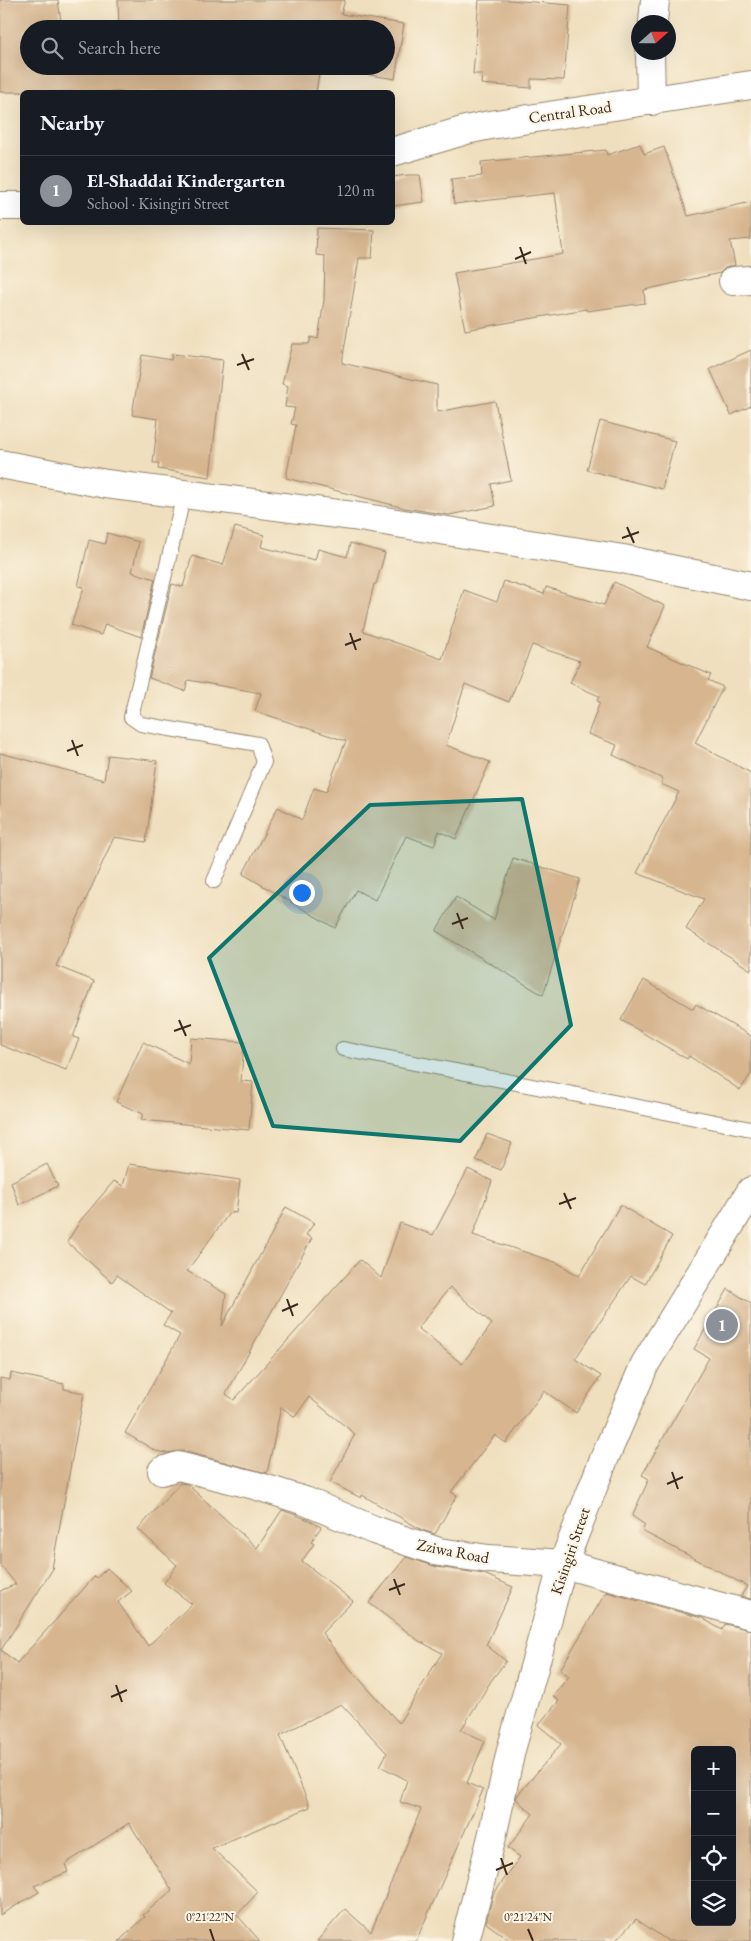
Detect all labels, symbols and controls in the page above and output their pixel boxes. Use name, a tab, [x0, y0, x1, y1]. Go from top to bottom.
north arrow	[631, 15, 676, 60]
search box	[20, 20, 395, 75]
icon: search	[38, 34, 66, 62]
text: Search here	[78, 35, 160, 60]
street label: Central Road	[527, 96, 614, 128]
text: Nearby	[40, 109, 104, 136]
text: El-Shaddai Kindergarten	[87, 168, 285, 193]
text: 1	[52, 180, 60, 201]
text: 120 m	[336, 180, 375, 201]
text: School · Kisingiri Street	[87, 193, 229, 214]
your location	[289, 880, 315, 906]
pin: 1	[706, 1306, 738, 1344]
street label: Kisingiri Street	[545, 1505, 595, 1597]
street label: Zziwa Road	[415, 1534, 492, 1568]
map controls	[691, 1746, 736, 1926]
button: +	[691, 1746, 736, 1791]
button: −	[691, 1791, 736, 1836]
button: locate	[691, 1836, 736, 1881]
button: layers	[691, 1881, 736, 1926]
text: 0°21'22"N	[186, 1909, 235, 1925]
text: 0°21'24"N	[504, 1909, 553, 1925]

